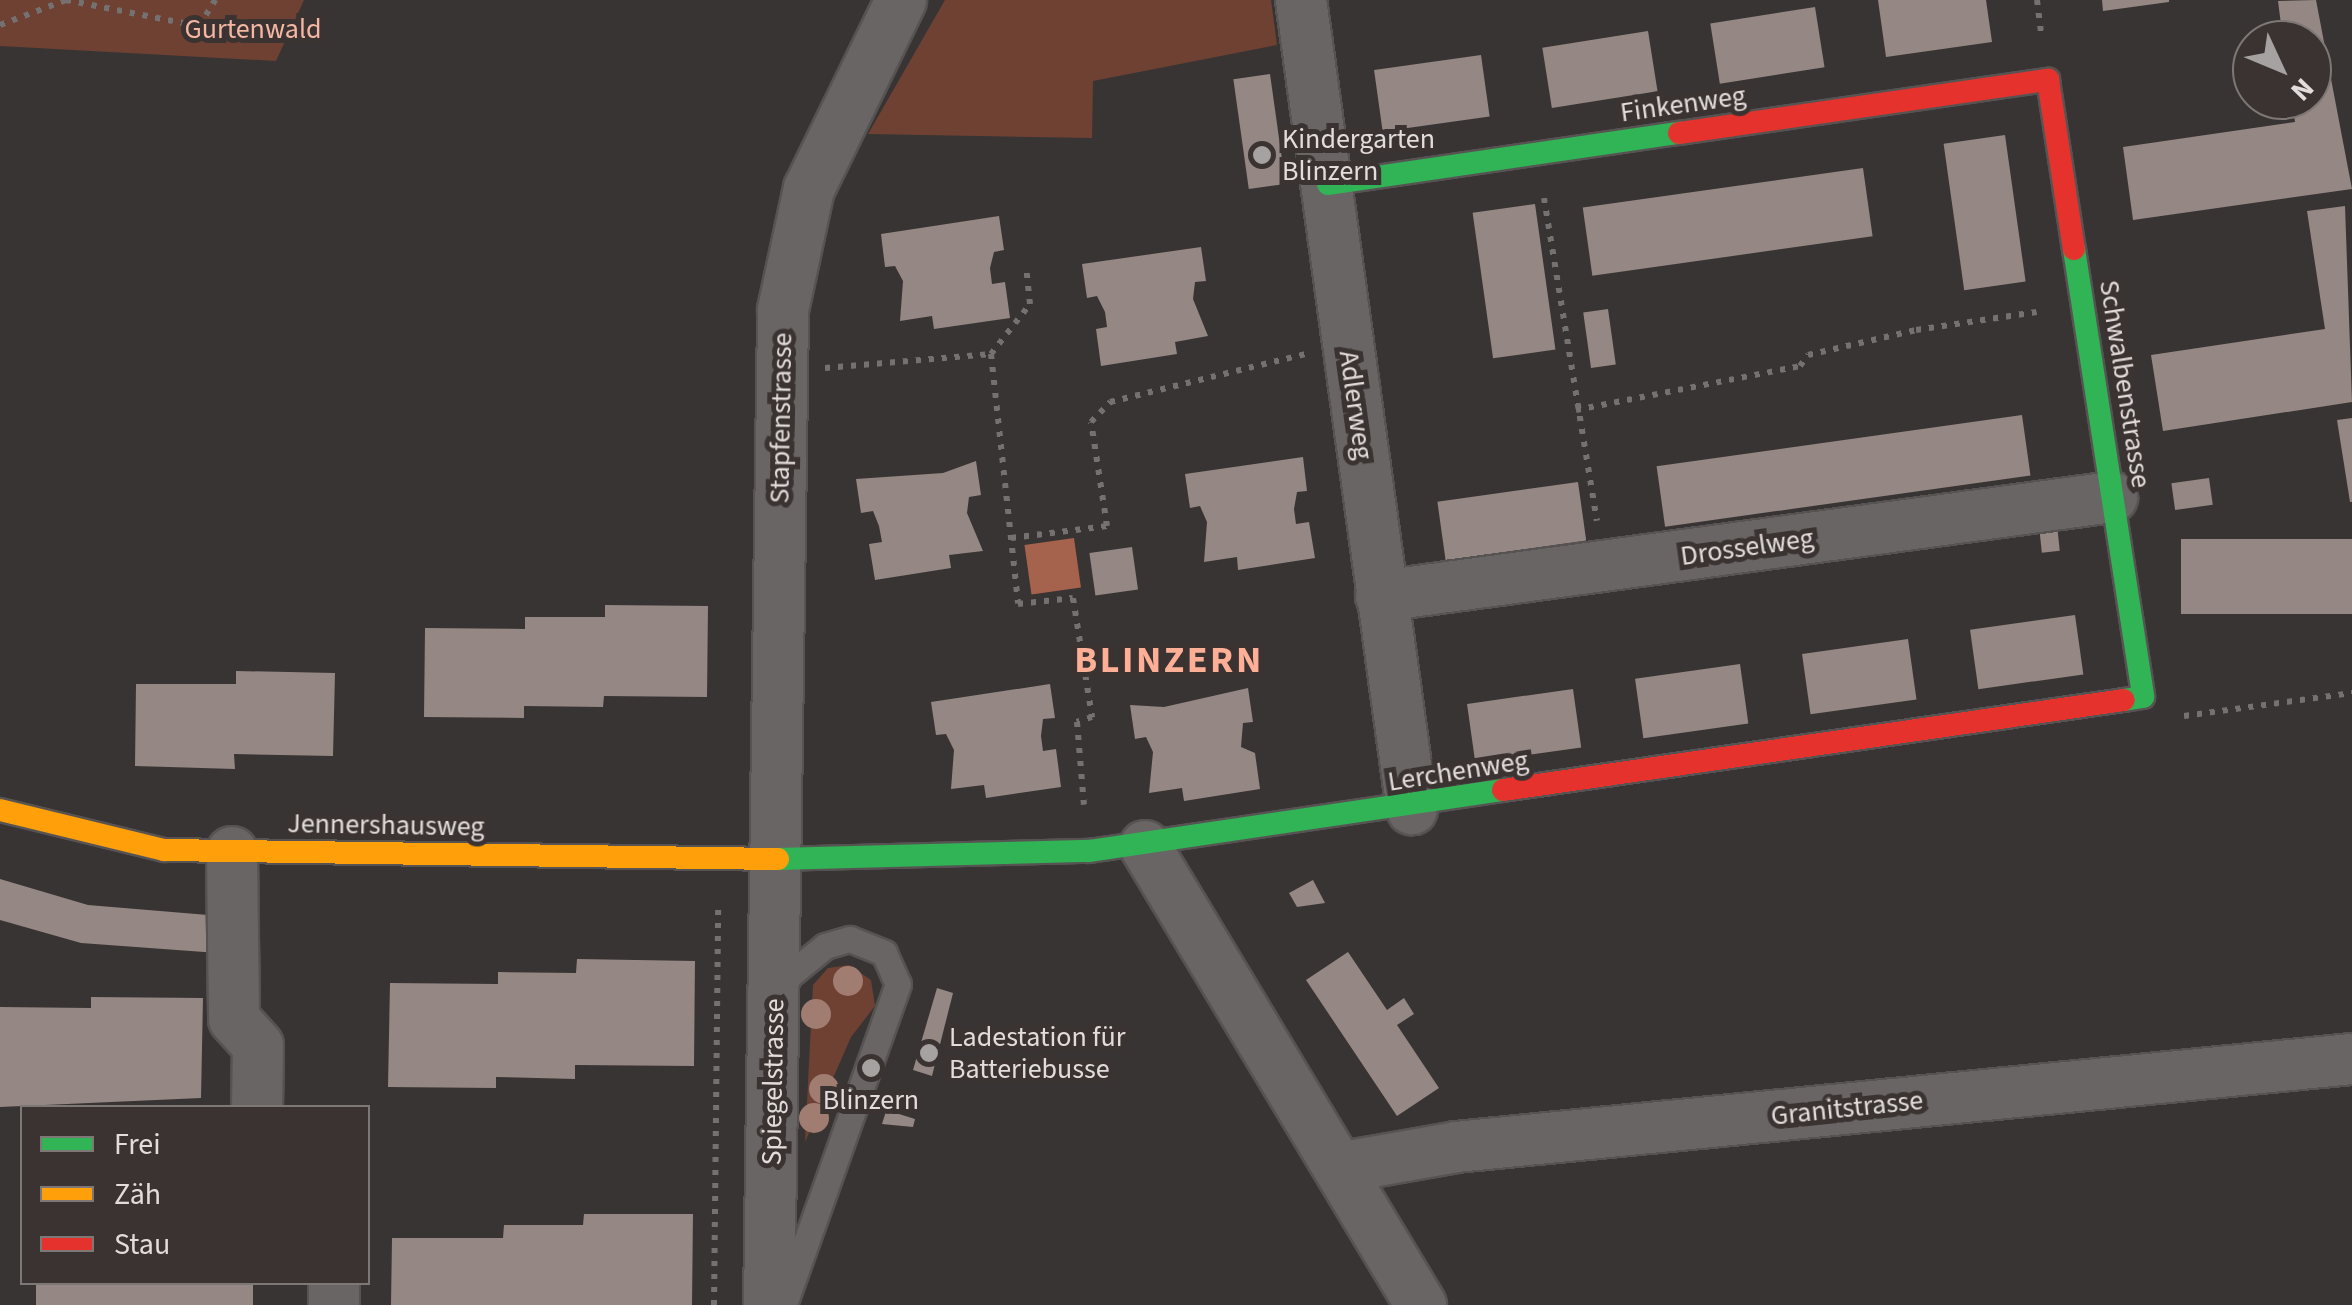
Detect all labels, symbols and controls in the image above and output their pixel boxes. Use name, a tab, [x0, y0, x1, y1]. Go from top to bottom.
park label: Gurtenwald	[184, 12, 322, 46]
north arrow	[2232, 20, 2332, 120]
text: N	[2281, 69, 2323, 110]
street label: Finkenweg	[1618, 79, 1748, 129]
place label: Kindergarten Blinzern	[1282, 122, 1435, 188]
marker: Kindergarten Blinzern	[1251, 144, 1273, 166]
street label: Schwalbenstrasse	[2092, 278, 2158, 490]
street label: Stapfenstrasse	[763, 332, 799, 504]
street label: Adlerweg	[1332, 348, 1380, 462]
street label: Drosselweg	[1678, 521, 1816, 573]
district label: BLINZERN	[1074, 638, 1264, 684]
street label: Lerchenweg	[1385, 743, 1531, 799]
street label: Jennershausweg	[287, 806, 485, 844]
street label: Spiegelstrasse	[755, 998, 791, 1166]
place label: Ladestation für Batteriebusse	[949, 1020, 1125, 1086]
marker: Ladestation für Batteriebusse	[918, 1042, 940, 1064]
marker: Blinzern	[860, 1057, 882, 1079]
place label: Blinzern	[823, 1083, 919, 1117]
street label: Granitstrasse	[1769, 1083, 1925, 1133]
legend	[20, 1105, 370, 1285]
text: Frei	[114, 1123, 161, 1166]
text: Zäh	[114, 1173, 161, 1216]
text: Stau	[114, 1223, 170, 1266]

